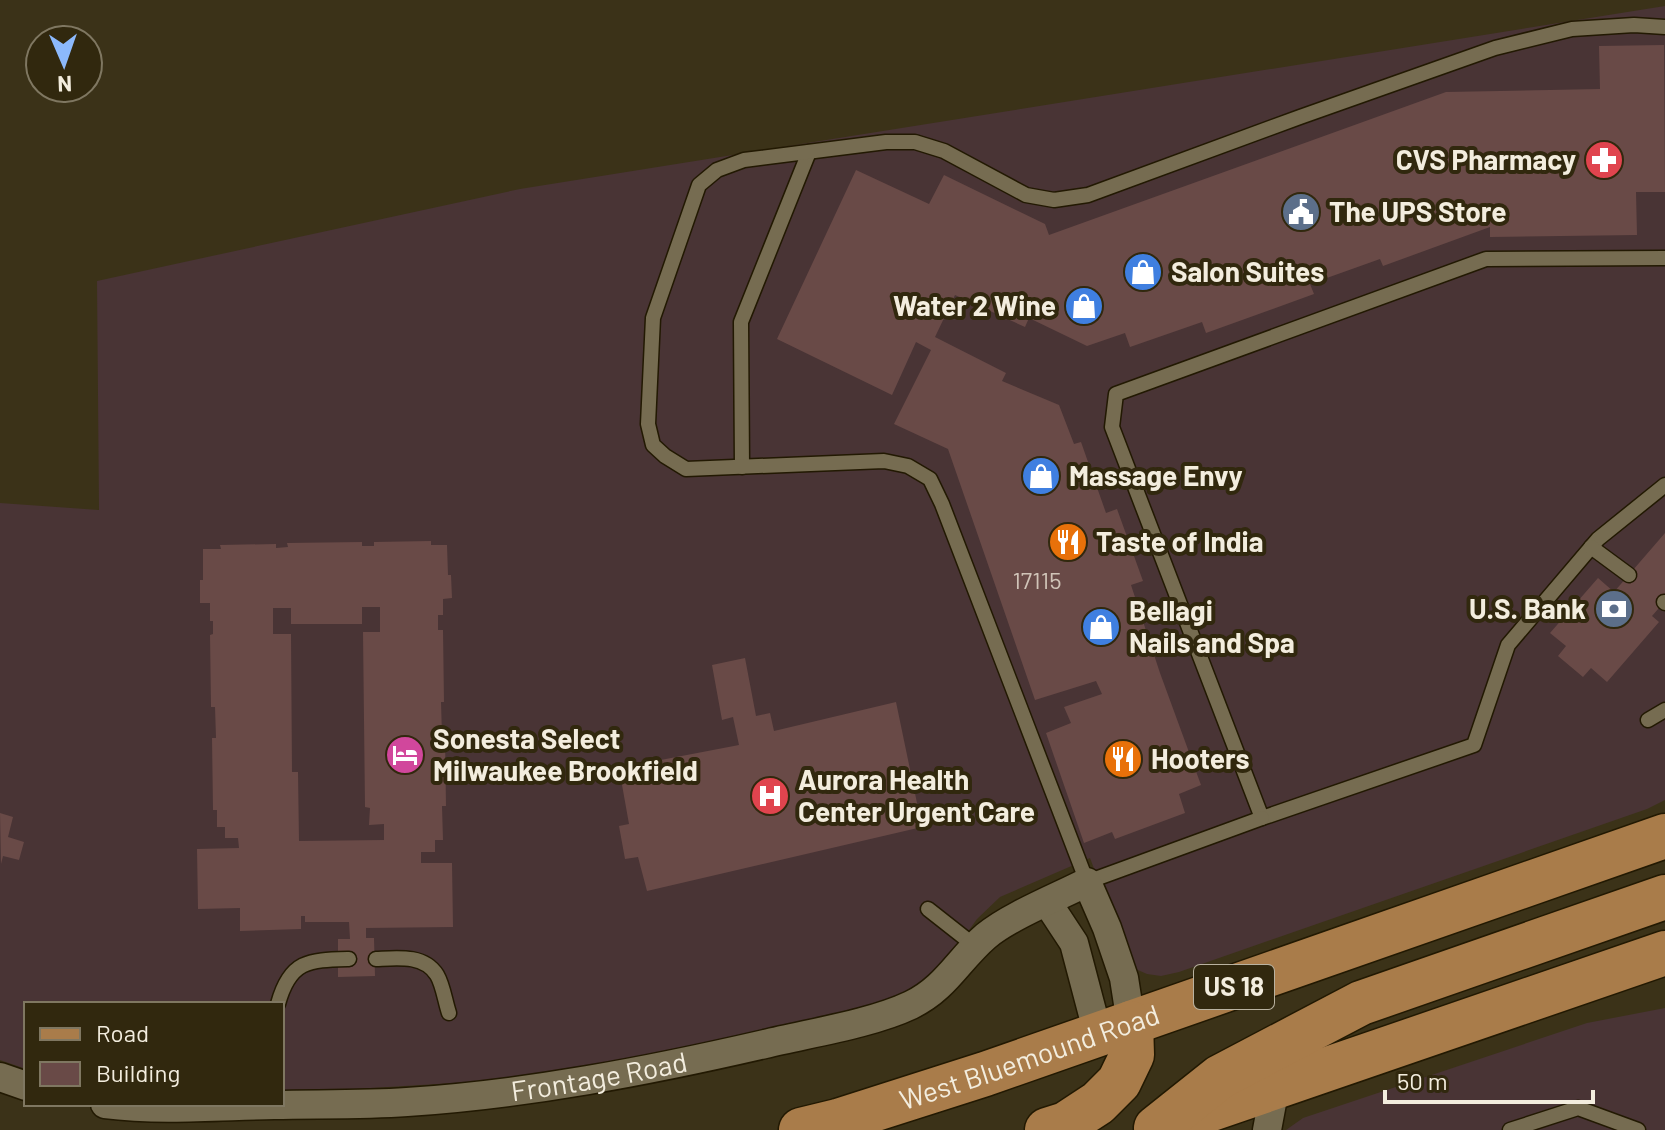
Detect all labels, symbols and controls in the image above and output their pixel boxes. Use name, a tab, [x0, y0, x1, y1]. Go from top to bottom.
north arrow	[24, 24, 104, 104]
text: N	[57, 72, 73, 98]
pharmacy icon: CVS Pharmacy	[1583, 139, 1625, 181]
place label: CVS Pharmacy	[1396, 142, 1576, 176]
public building icon: The UPS Store	[1280, 191, 1322, 233]
place label: The UPS Store	[1329, 194, 1506, 228]
shop icon: Salon Suites	[1122, 251, 1164, 293]
place label: Salon Suites	[1171, 254, 1324, 288]
shop icon: Water 2 Wine	[1063, 285, 1105, 327]
place label: Water 2 Wine	[893, 288, 1056, 322]
shop icon: Massage Envy	[1020, 455, 1062, 497]
place label: Massage Envy	[1069, 458, 1243, 492]
restaurant icon: Taste of India	[1047, 521, 1089, 563]
place label: Taste of India	[1096, 524, 1264, 558]
house number: 17115	[1012, 565, 1062, 594]
bank icon: U.S. Bank	[1593, 588, 1635, 630]
place label: U.S. Bank	[1469, 591, 1586, 625]
place label: Bellagi Nails and Spa	[1129, 593, 1295, 659]
shop icon: Bellagi Nails and Spa	[1080, 606, 1122, 648]
place label: Sonesta Select Milwaukee Brookfield	[433, 721, 698, 787]
hotel icon: Sonesta Select Milwaukee Brookfield	[384, 734, 426, 776]
restaurant icon: Hooters	[1102, 738, 1144, 780]
place label: Hooters	[1151, 741, 1250, 775]
place label: Aurora Health Center Urgent Care	[798, 762, 1035, 828]
hospital icon: Aurora Health Center Urgent Care	[749, 775, 791, 817]
road number: US 18	[1194, 965, 1274, 1009]
street label: West Bluemound Road	[895, 996, 1164, 1116]
legend	[24, 1002, 284, 1106]
text: Road	[96, 1018, 149, 1047]
street label: Frontage Road	[509, 1044, 690, 1107]
scale bar	[1385, 1054, 1593, 1104]
text: Building	[96, 1058, 180, 1087]
text: 50 m	[1397, 1066, 1448, 1095]

